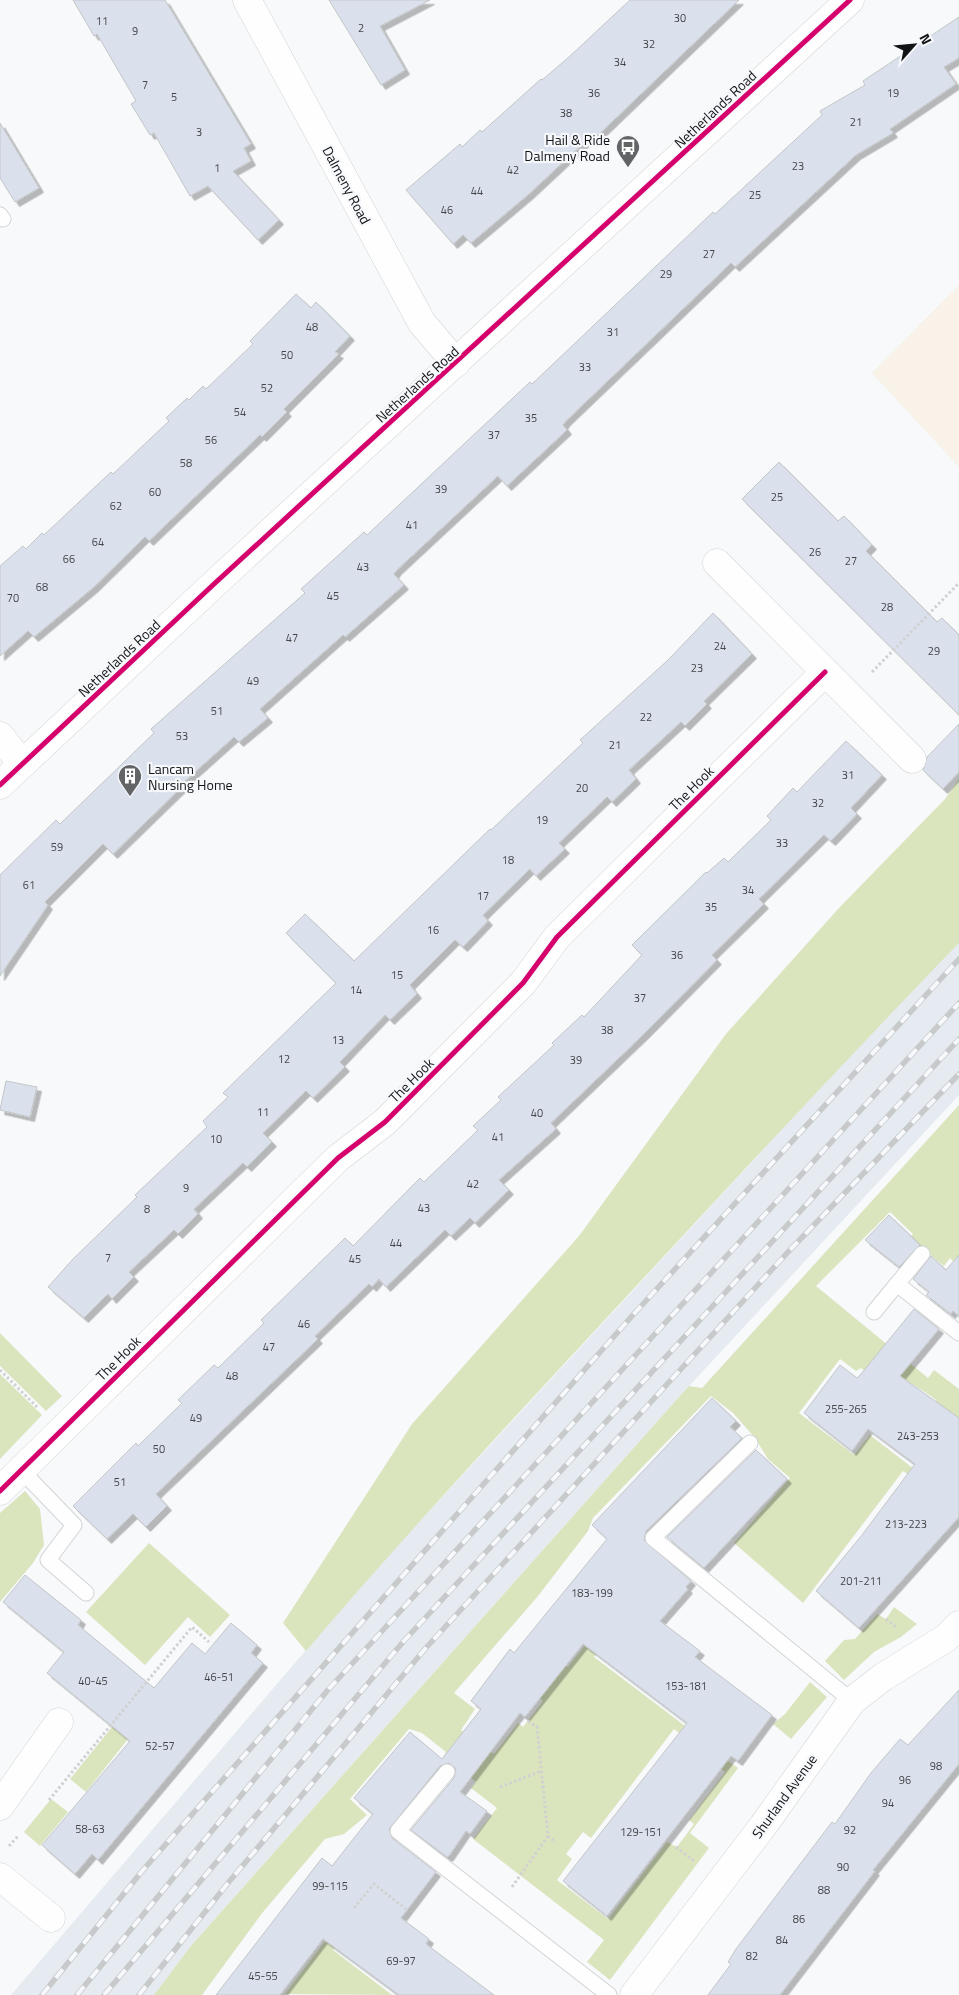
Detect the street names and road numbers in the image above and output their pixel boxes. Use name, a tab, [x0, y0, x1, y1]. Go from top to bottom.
street label: Netherlands Road	[669, 65, 761, 153]
street label: Dalmeny Road	[318, 142, 376, 228]
street label: Netherlands Road	[371, 341, 463, 427]
street label: Netherlands Road	[73, 614, 165, 702]
street label: The Hook	[664, 761, 718, 815]
street label: The Hook	[384, 1053, 438, 1107]
street label: The Hook	[91, 1331, 145, 1385]
street label: Shurland Avenue	[746, 1750, 822, 1842]

